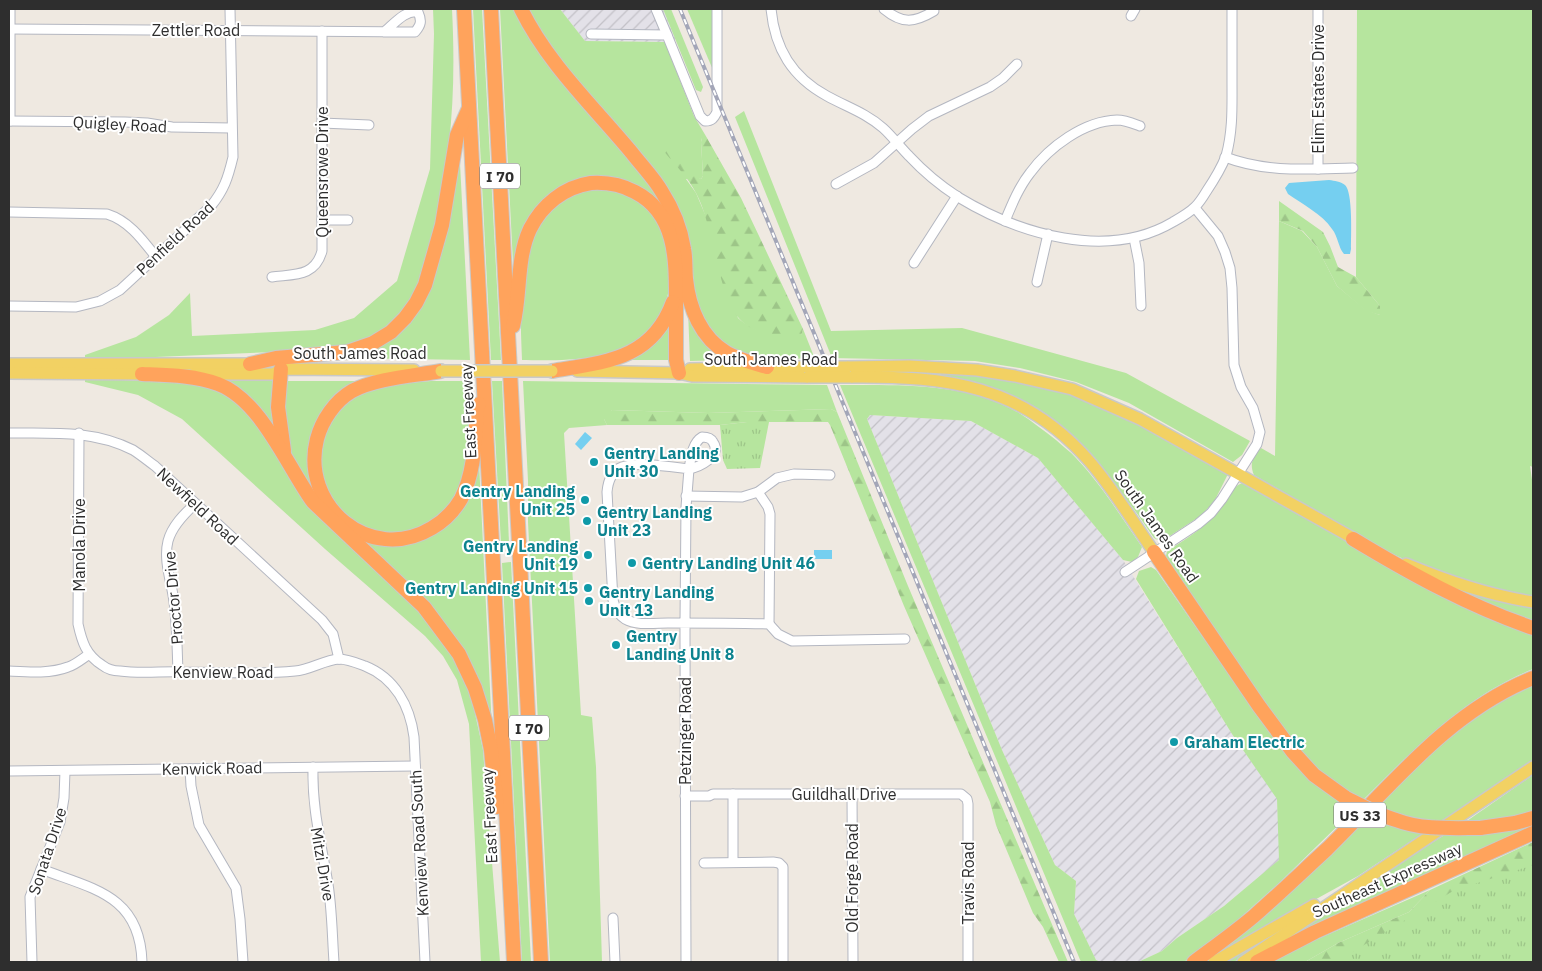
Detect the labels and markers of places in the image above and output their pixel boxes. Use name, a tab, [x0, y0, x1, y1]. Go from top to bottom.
place label: Gentry Landing Unit 30	[604, 443, 719, 481]
marker: Gentry Landing Unit 30	[588, 456, 600, 468]
place label: Gentry Landing Unit 25	[460, 481, 575, 519]
marker: Gentry Landing Unit 25	[579, 494, 591, 506]
place label: Gentry Landing Unit 23	[597, 502, 712, 540]
marker: Gentry Landing Unit 23	[581, 515, 593, 527]
place label: Gentry Landing Unit 19	[463, 536, 578, 574]
marker: Gentry Landing Unit 19	[582, 549, 594, 561]
place label: Gentry Landing Unit 46	[642, 553, 815, 573]
marker: Gentry Landing Unit 46	[626, 557, 638, 569]
place label: Gentry Landing Unit 15	[405, 578, 578, 598]
marker: Gentry Landing Unit 15	[582, 582, 594, 594]
place label: Gentry Landing Unit 13	[599, 582, 714, 620]
marker: Gentry Landing Unit 13	[583, 595, 595, 607]
place label: Gentry Landing Unit 8	[626, 626, 734, 664]
marker: Gentry Landing Unit 8	[610, 639, 622, 651]
place label: Graham Electric	[1184, 732, 1305, 752]
marker: Graham Electric	[1168, 736, 1180, 748]

